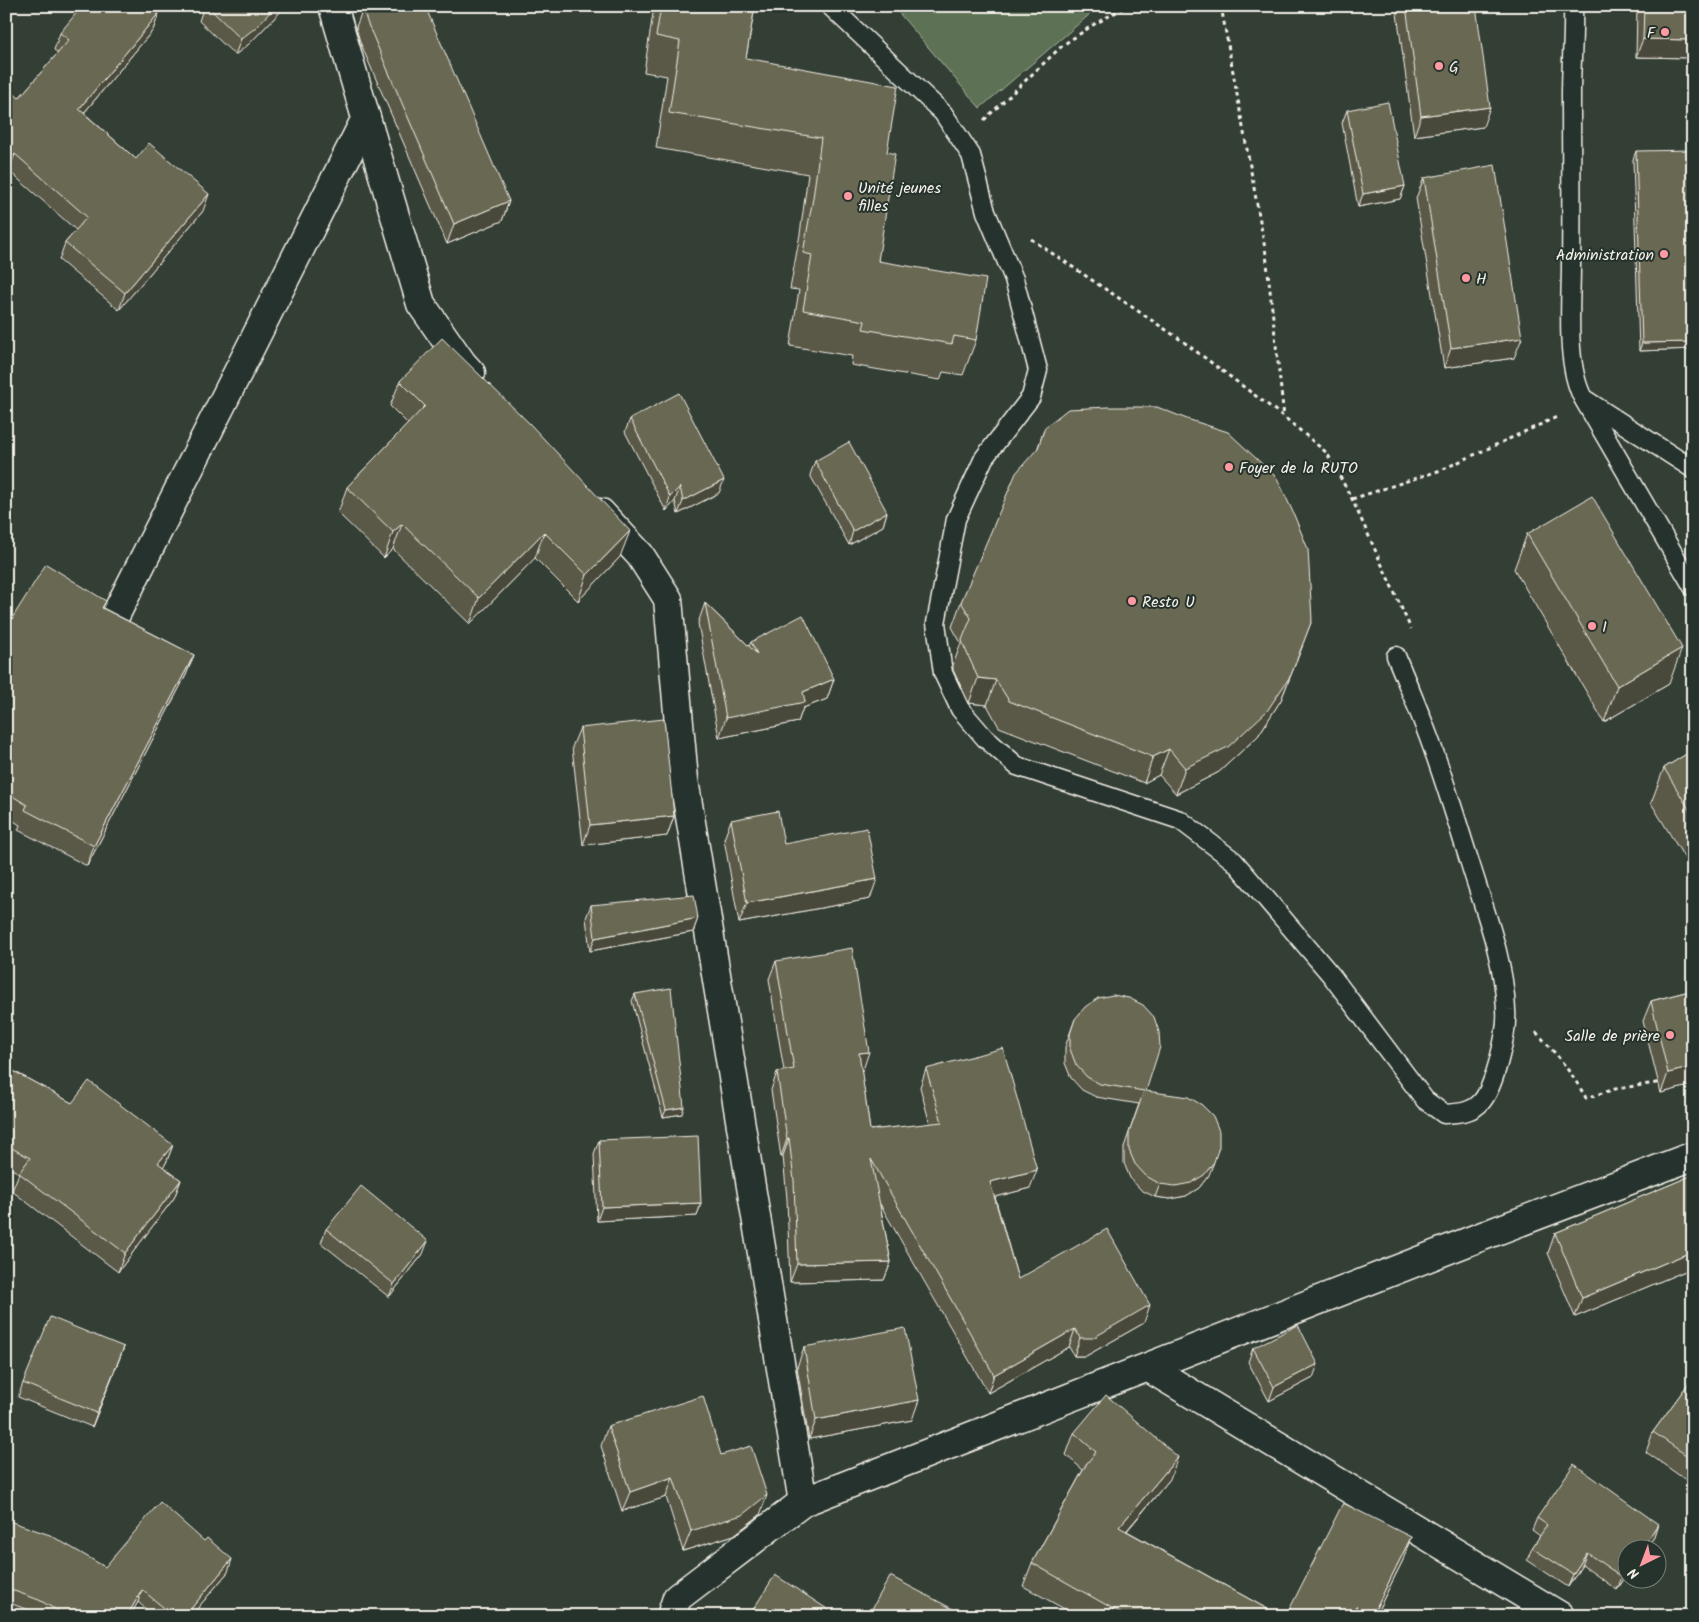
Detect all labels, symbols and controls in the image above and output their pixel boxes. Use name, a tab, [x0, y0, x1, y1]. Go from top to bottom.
place label: F	[1647, 21, 1657, 46]
marker: F	[1659, 26, 1671, 38]
place label: G	[1449, 55, 1459, 80]
marker: G	[1433, 60, 1445, 72]
place label: Unité jeunes filles	[858, 176, 941, 219]
marker: Unité jeunes filles	[842, 190, 854, 202]
place label: Administration	[1556, 243, 1654, 268]
marker: Administration	[1658, 248, 1670, 260]
place label: H	[1476, 267, 1487, 292]
marker: H	[1460, 272, 1472, 284]
place label: Foyer de la RUTO	[1239, 456, 1358, 481]
marker: Foyer de la RUTO	[1223, 461, 1235, 473]
place label: Resto U	[1142, 590, 1195, 615]
marker: Resto U	[1126, 595, 1138, 607]
place label: I	[1602, 615, 1607, 640]
marker: I	[1586, 620, 1598, 632]
place label: Salle de prière	[1565, 1024, 1660, 1049]
marker: Salle de prière	[1664, 1029, 1676, 1041]
north arrow	[1616, 1540, 1666, 1590]
text: N	[1623, 1562, 1645, 1584]

